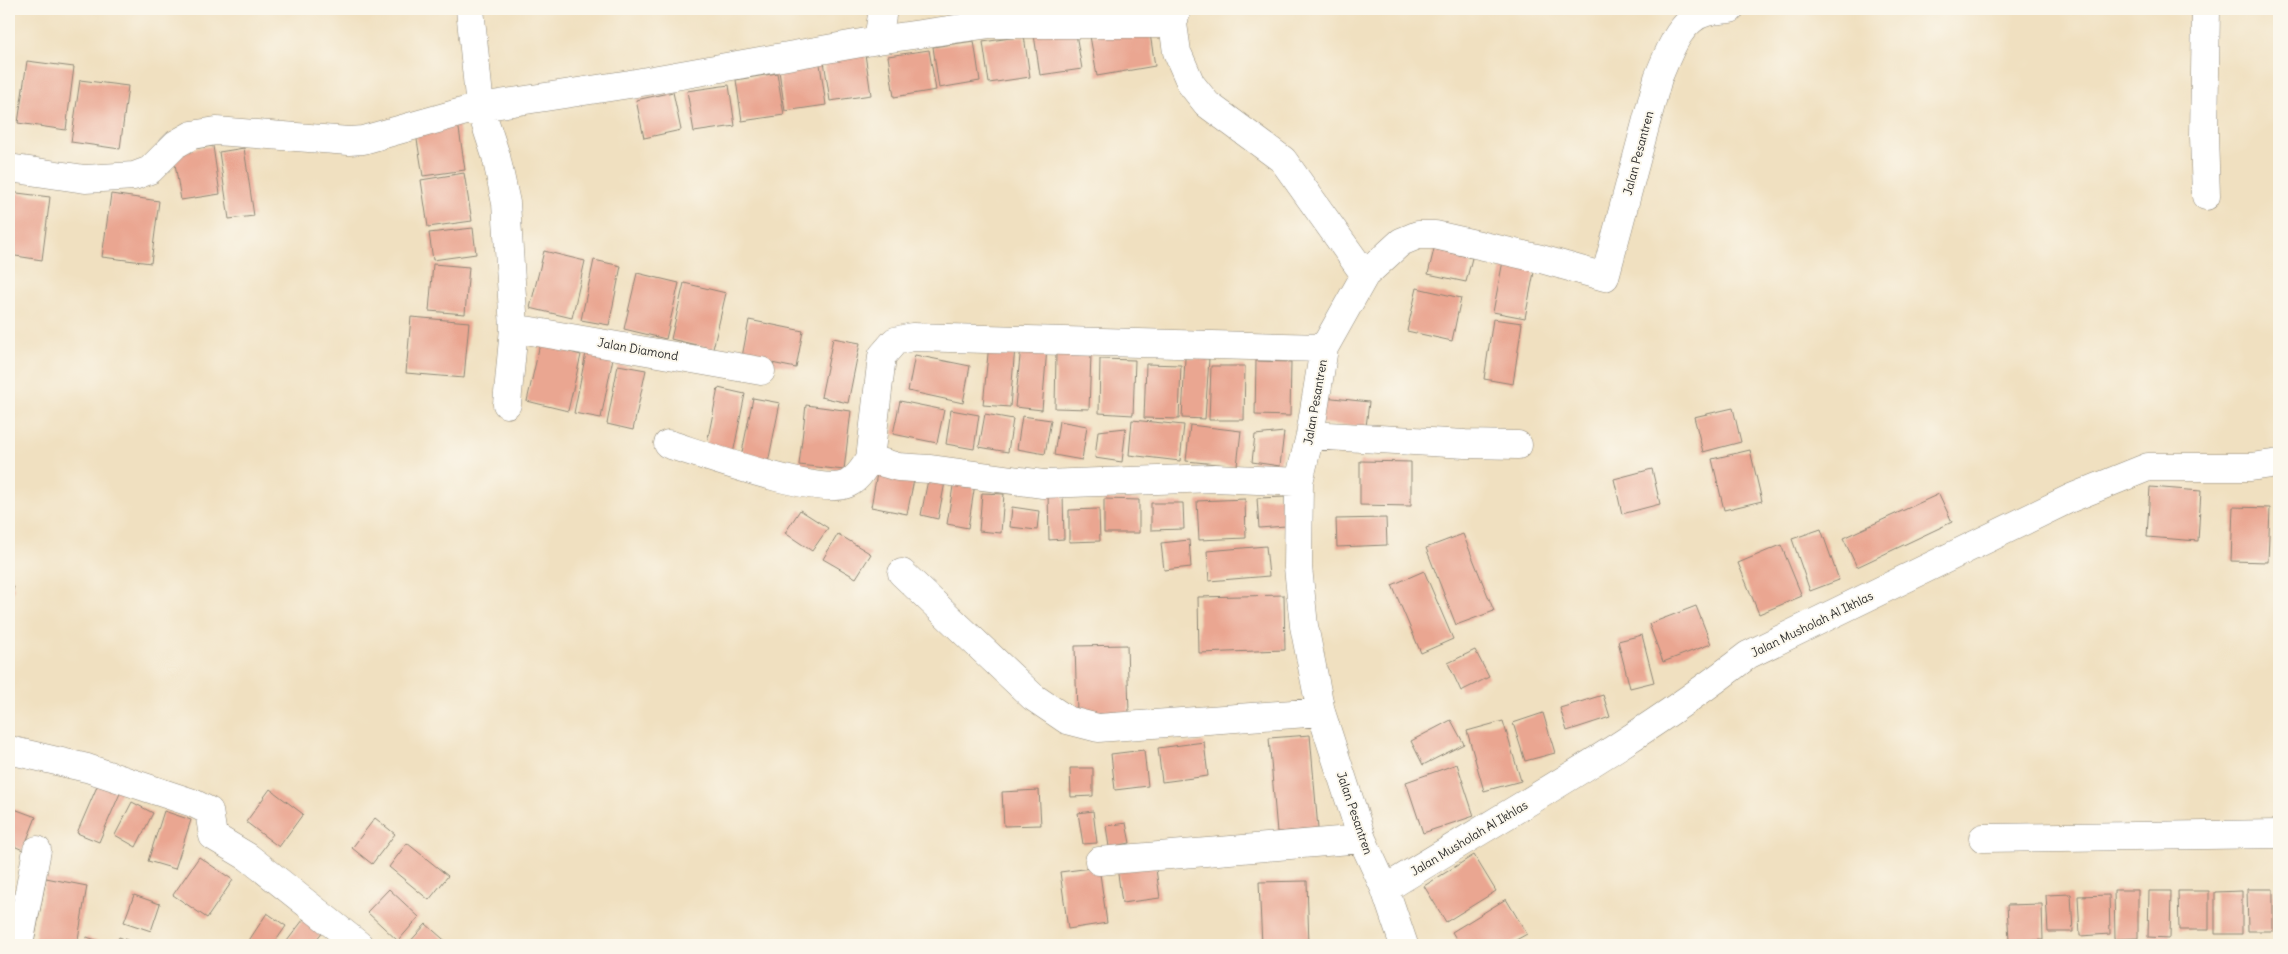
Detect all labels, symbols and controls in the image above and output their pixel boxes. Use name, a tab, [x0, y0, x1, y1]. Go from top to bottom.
street label: Jalan Pesantren	[1620, 109, 1656, 197]
street label: Jalan Diamond	[597, 335, 679, 363]
street label: Jalan Pesantren	[1300, 358, 1330, 446]
street label: Jalan Musholah Al Ikhlas	[1749, 588, 1875, 660]
street label: Jalan Pesantren	[1334, 770, 1376, 856]
street label: Jalan Musholah Al Ikhlas	[1408, 797, 1530, 879]

